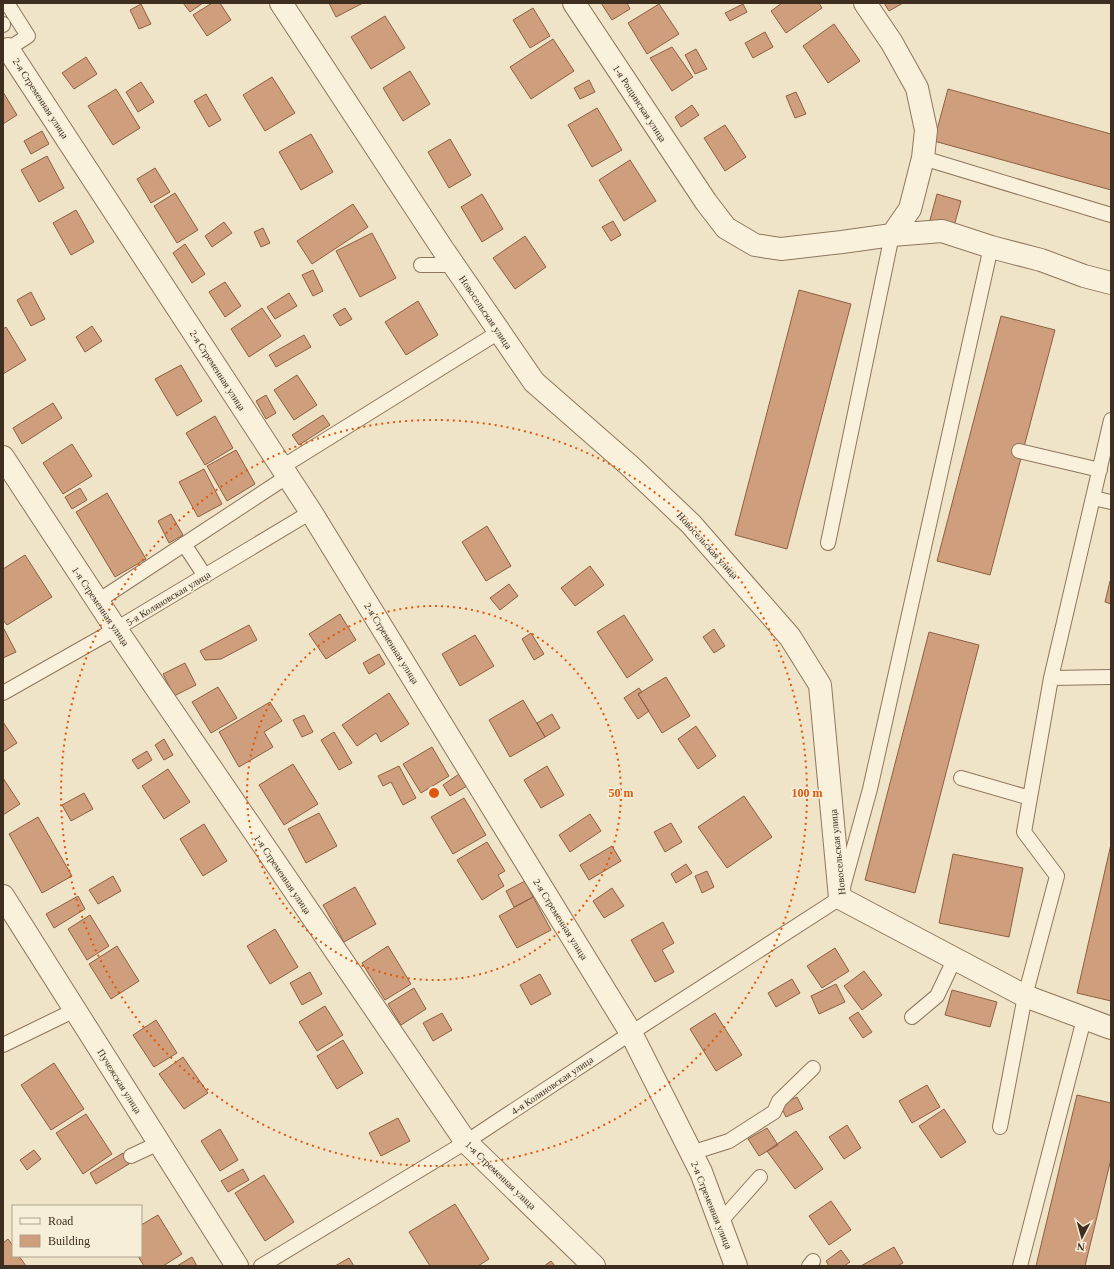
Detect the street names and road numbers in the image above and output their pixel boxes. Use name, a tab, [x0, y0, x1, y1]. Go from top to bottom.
street label: 2-я Стременная улица	[10, 56, 71, 141]
street label: 1-я Рощинская улица	[611, 63, 669, 144]
street label: Новосельская улица	[457, 274, 515, 351]
street label: 2-я Стременная улица	[187, 328, 248, 413]
street label: Новосельская улица	[675, 510, 741, 581]
street label: 1-я Стременная улица	[70, 564, 132, 649]
street label: 5-я Коляновская улица	[124, 569, 213, 628]
street label: 2-я Стременная улица	[362, 601, 421, 686]
street label: Новосельская улица	[827, 808, 847, 895]
street label: 1-я Стременная улица	[252, 832, 314, 917]
street label: 2-я Стременная улица	[531, 877, 590, 962]
street label: Пучежская улица	[95, 1047, 144, 1116]
street label: 4-я Коляновская улица	[509, 1054, 596, 1117]
street label: 1-я Стременная улица	[463, 1139, 539, 1212]
street label: 2-я Стременная улица	[689, 1160, 734, 1251]

